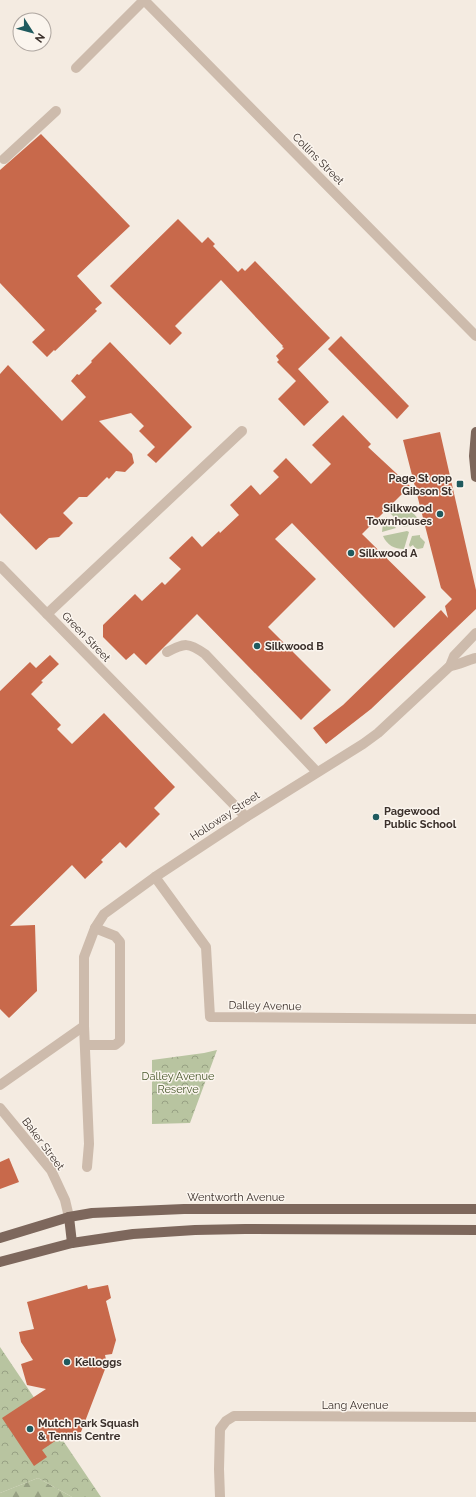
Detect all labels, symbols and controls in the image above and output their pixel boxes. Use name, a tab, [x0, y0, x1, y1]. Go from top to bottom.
north arrow	[12, 12, 52, 52]
text: N	[32, 30, 47, 45]
street label: Collins Street	[290, 131, 347, 188]
place label: Page St opp Gibson St	[389, 472, 453, 498]
marker: Page St opp Gibson St	[455, 479, 465, 489]
place label: Silkwood Townhouses	[366, 502, 433, 528]
marker: Silkwood Townhouses	[435, 509, 445, 519]
place label: Silkwood A	[359, 547, 418, 560]
marker: Silkwood A	[346, 548, 356, 558]
street label: Green Street	[59, 609, 113, 665]
place label: Silkwood B	[265, 640, 324, 653]
marker: Silkwood B	[252, 641, 262, 651]
street label: Holloway Street	[188, 788, 263, 843]
place label: Pagewood Public School	[384, 805, 457, 831]
marker: Pagewood Public School	[371, 812, 381, 822]
street label: Dalley Avenue	[228, 999, 302, 1013]
park label: Dalley Avenue Reserve	[142, 1070, 215, 1096]
street label: Baker Street	[19, 1115, 67, 1173]
street label: Wentworth Avenue	[187, 1191, 285, 1204]
place label: Kelloggs	[75, 1356, 122, 1369]
marker: Kelloggs	[62, 1357, 72, 1367]
street label: Lang Avenue	[322, 1399, 389, 1412]
place label: Mutch Park Squash & Tennis Centre	[38, 1417, 139, 1443]
marker: Mutch Park Squash & Tennis Centre	[25, 1424, 35, 1434]

